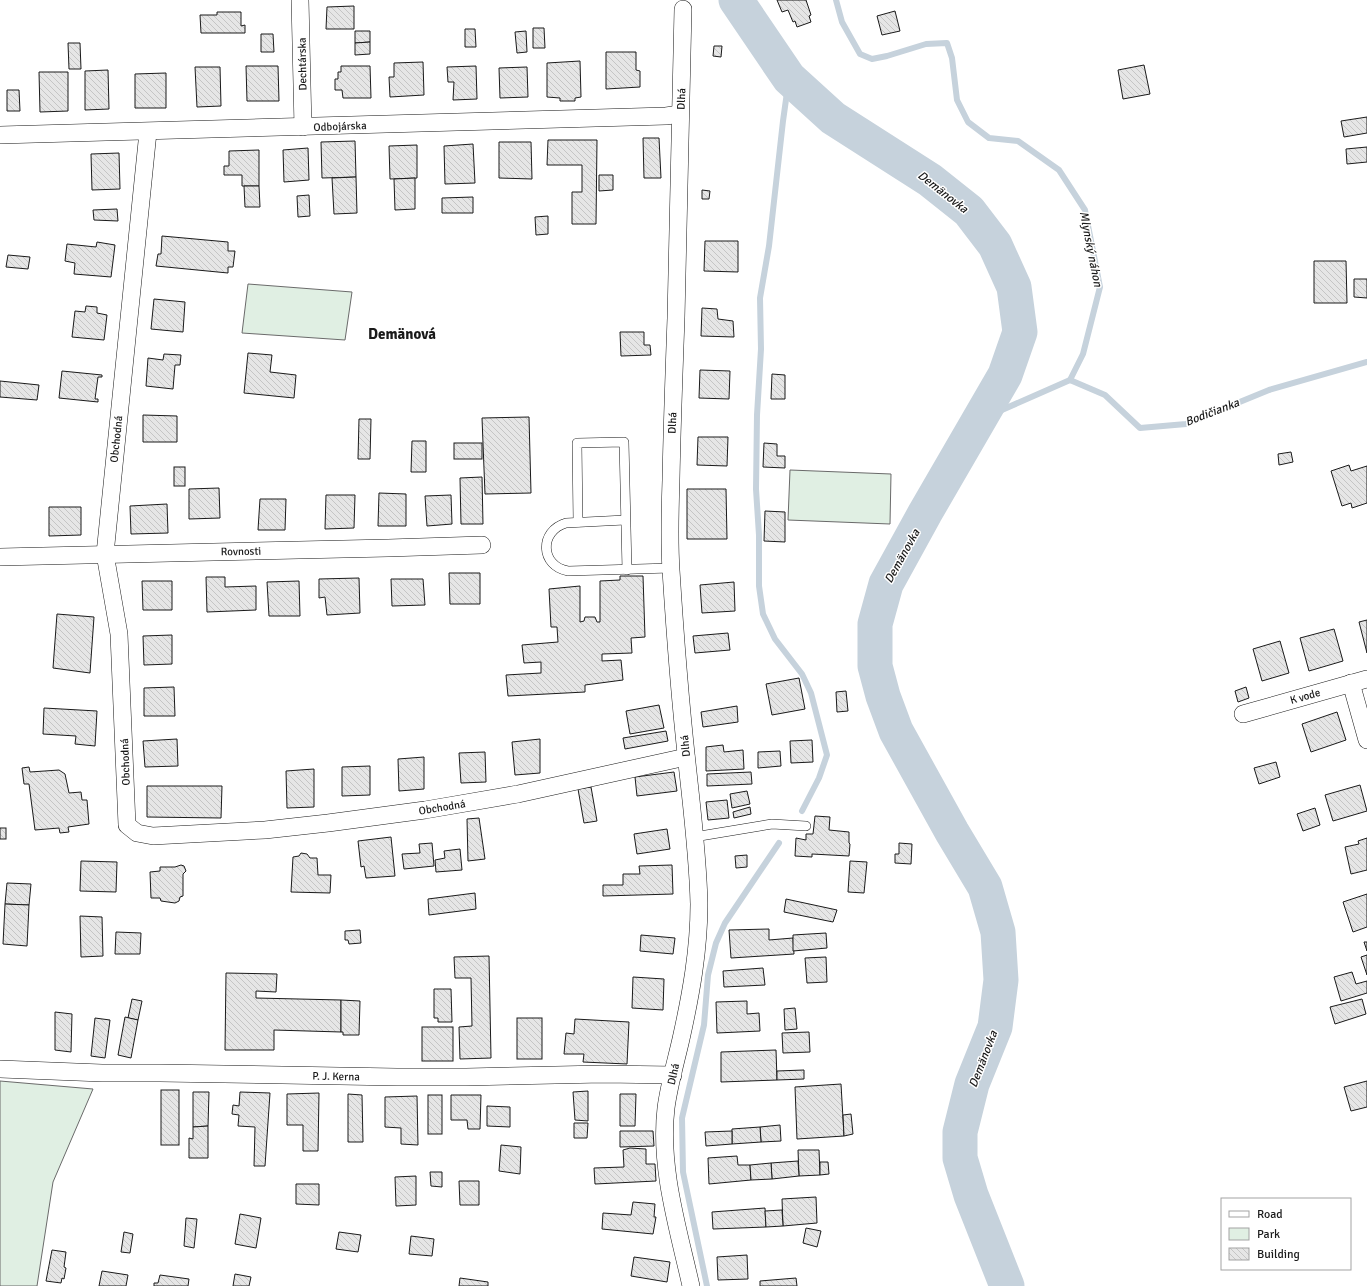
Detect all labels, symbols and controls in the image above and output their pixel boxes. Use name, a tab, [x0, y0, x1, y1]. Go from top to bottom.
street label: Dechtárska	[296, 37, 309, 91]
street label: Dlhá	[675, 87, 688, 110]
street label: Odbojárska	[313, 119, 367, 134]
water label: Demänovka	[915, 168, 972, 217]
water label: Mlynský náhon	[1076, 210, 1105, 289]
district label: Demänová	[368, 325, 436, 343]
water label: Bodičianka	[1183, 395, 1242, 430]
street label: Dlhá	[666, 411, 679, 434]
street label: Obchodná	[108, 414, 125, 463]
water label: Demänovka	[881, 526, 924, 586]
street label: Rovnosti	[221, 545, 261, 558]
street label: K vode	[1288, 686, 1322, 707]
street label: Dlhá	[678, 734, 693, 757]
street label: Obchodná	[118, 738, 133, 786]
street label: Obchodná	[418, 797, 467, 818]
water label: Demänovka	[966, 1028, 1001, 1090]
street label: Dlhá	[665, 1062, 682, 1086]
street label: P. J. Kerna	[312, 1070, 360, 1083]
legend	[1221, 1198, 1351, 1270]
text: Road	[1257, 1207, 1283, 1222]
text: Park	[1257, 1227, 1280, 1242]
text: Building	[1257, 1247, 1300, 1262]

